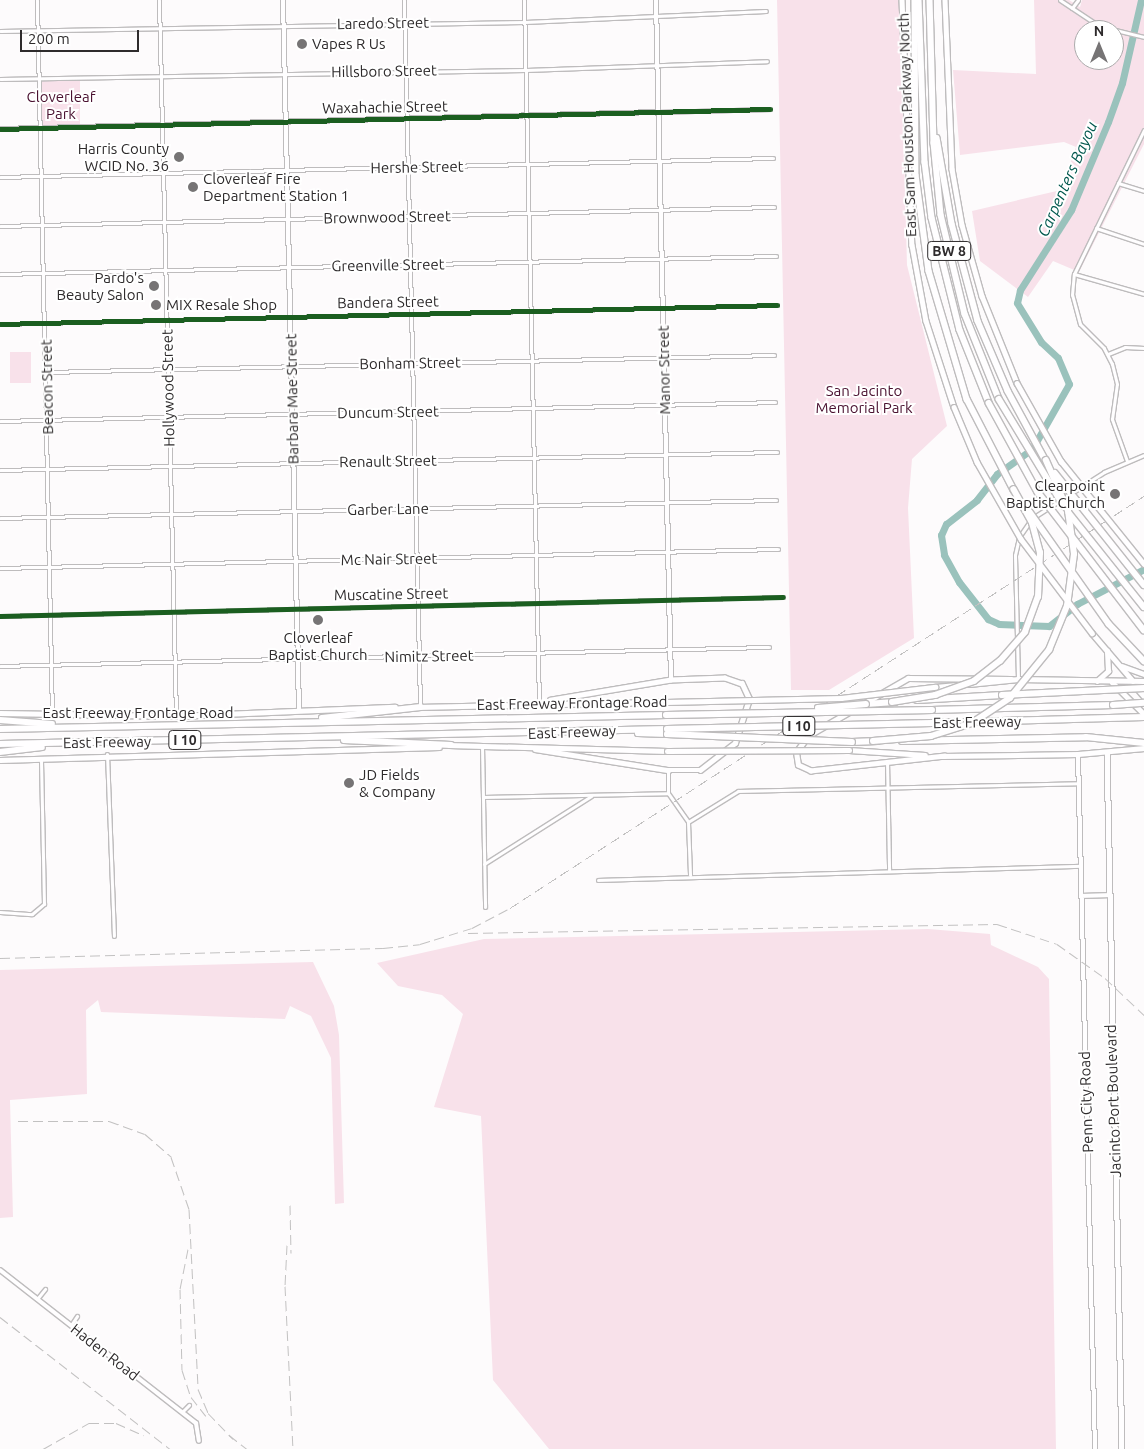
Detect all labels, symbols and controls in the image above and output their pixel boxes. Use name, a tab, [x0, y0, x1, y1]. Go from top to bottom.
street label: Laredo Street	[337, 13, 429, 33]
street label: East Sam Houston Parkway North	[894, 13, 920, 237]
scale bar	[22, 20, 141, 52]
north arrow	[1074, 20, 1124, 70]
text: N	[1094, 23, 1104, 39]
text: 200 m	[28, 30, 70, 47]
place label: Vapes R Us	[312, 35, 386, 53]
marker: Vapes R Us	[296, 38, 308, 50]
street label: Hillsboro Street	[331, 61, 437, 81]
park label: Cloverleaf Park	[27, 87, 95, 122]
street label: Waxahachie Street	[322, 97, 448, 117]
water label: Carpenters Bayou	[1033, 118, 1101, 240]
place label: Harris County WCID No. 36	[78, 139, 169, 174]
marker: Harris County WCID No. 36	[173, 151, 185, 163]
street label: Hershe Street	[370, 157, 464, 177]
place label: Cloverleaf Fire Department Station 1	[203, 169, 349, 204]
marker: Cloverleaf Fire Department Station 1	[187, 181, 199, 193]
street label: Brownwood Street	[323, 207, 451, 227]
road number: BW 8	[926, 240, 972, 262]
street label: Greenville Street	[331, 255, 445, 275]
place label: Pardo's Beauty Salon	[56, 268, 144, 303]
marker: Pardo's Beauty Salon	[148, 280, 160, 292]
street label: Bandera Street	[337, 292, 439, 312]
place label: MIX Resale Shop	[166, 296, 277, 314]
marker: MIX Resale Shop	[150, 299, 162, 311]
street label: Manor Street	[654, 325, 674, 415]
street label: Hollywood Street	[158, 329, 178, 447]
street label: Barbara Mae Street	[282, 334, 302, 464]
street label: Beacon Street	[37, 339, 57, 435]
street label: Bonham Street	[359, 353, 461, 373]
park label: San Jacinto Memorial Park	[815, 381, 913, 416]
street label: Duncum Street	[337, 402, 439, 422]
street label: Renault Street	[339, 451, 437, 471]
place label: Clearpoint Baptist Church	[1006, 476, 1105, 511]
marker: Clearpoint Baptist Church	[1109, 488, 1121, 500]
street label: Garber Lane	[347, 499, 429, 519]
street label: Mc Nair Street	[341, 549, 437, 569]
street label: Muscatine Street	[334, 584, 448, 604]
marker: Cloverleaf Baptist Church	[312, 614, 324, 626]
place label: Cloverleaf Baptist Church	[269, 628, 367, 663]
street label: Nimitz Street	[384, 646, 474, 666]
street label: East Freeway Frontage Road	[476, 692, 668, 714]
street label: East Freeway Frontage Road	[43, 704, 233, 722]
street label: East Freeway	[933, 712, 1021, 732]
road number: I 10	[782, 714, 816, 738]
street label: East Freeway	[528, 721, 616, 743]
road number: I 10	[168, 728, 202, 752]
street label: East Freeway	[63, 732, 151, 752]
place label: JD Fields & Company	[359, 765, 435, 800]
marker: JD Fields & Company	[343, 777, 355, 789]
street label: Jacinto Port Boulevard	[1101, 1024, 1125, 1178]
street label: Penn City Road	[1075, 1051, 1097, 1153]
street label: Haden Road	[67, 1320, 143, 1384]

